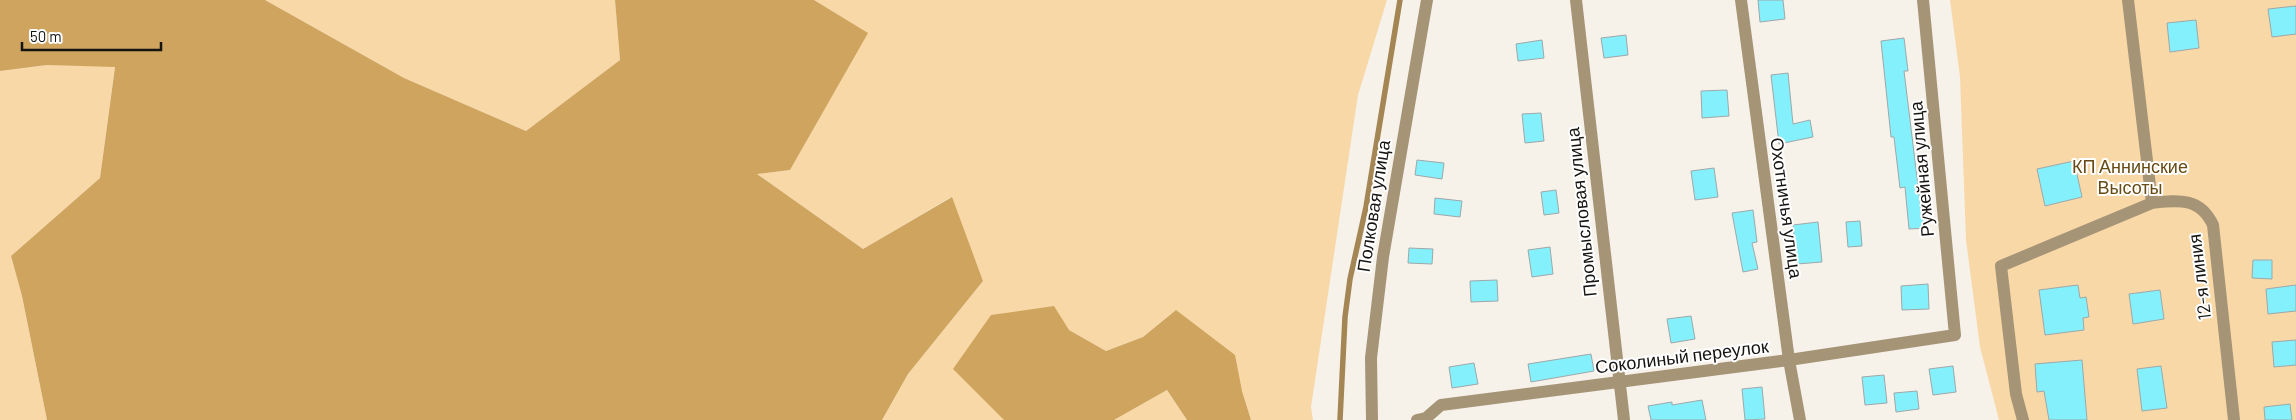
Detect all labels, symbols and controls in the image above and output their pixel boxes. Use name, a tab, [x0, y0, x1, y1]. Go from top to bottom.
scale bar	[22, 20, 161, 52]
text: 50 m	[30, 27, 62, 45]
street label: Ружейная улица	[1904, 99, 1938, 238]
street label: Промысловая улица	[1561, 125, 1601, 298]
street label: Охотничья улица	[1766, 136, 1808, 281]
street label: Полковая улица	[1352, 137, 1394, 273]
park label: КП Аннинские Высоты	[2072, 155, 2188, 198]
street label: 12-я линия	[2183, 233, 2215, 321]
street label: Соколиный переулок	[1594, 334, 1770, 378]

